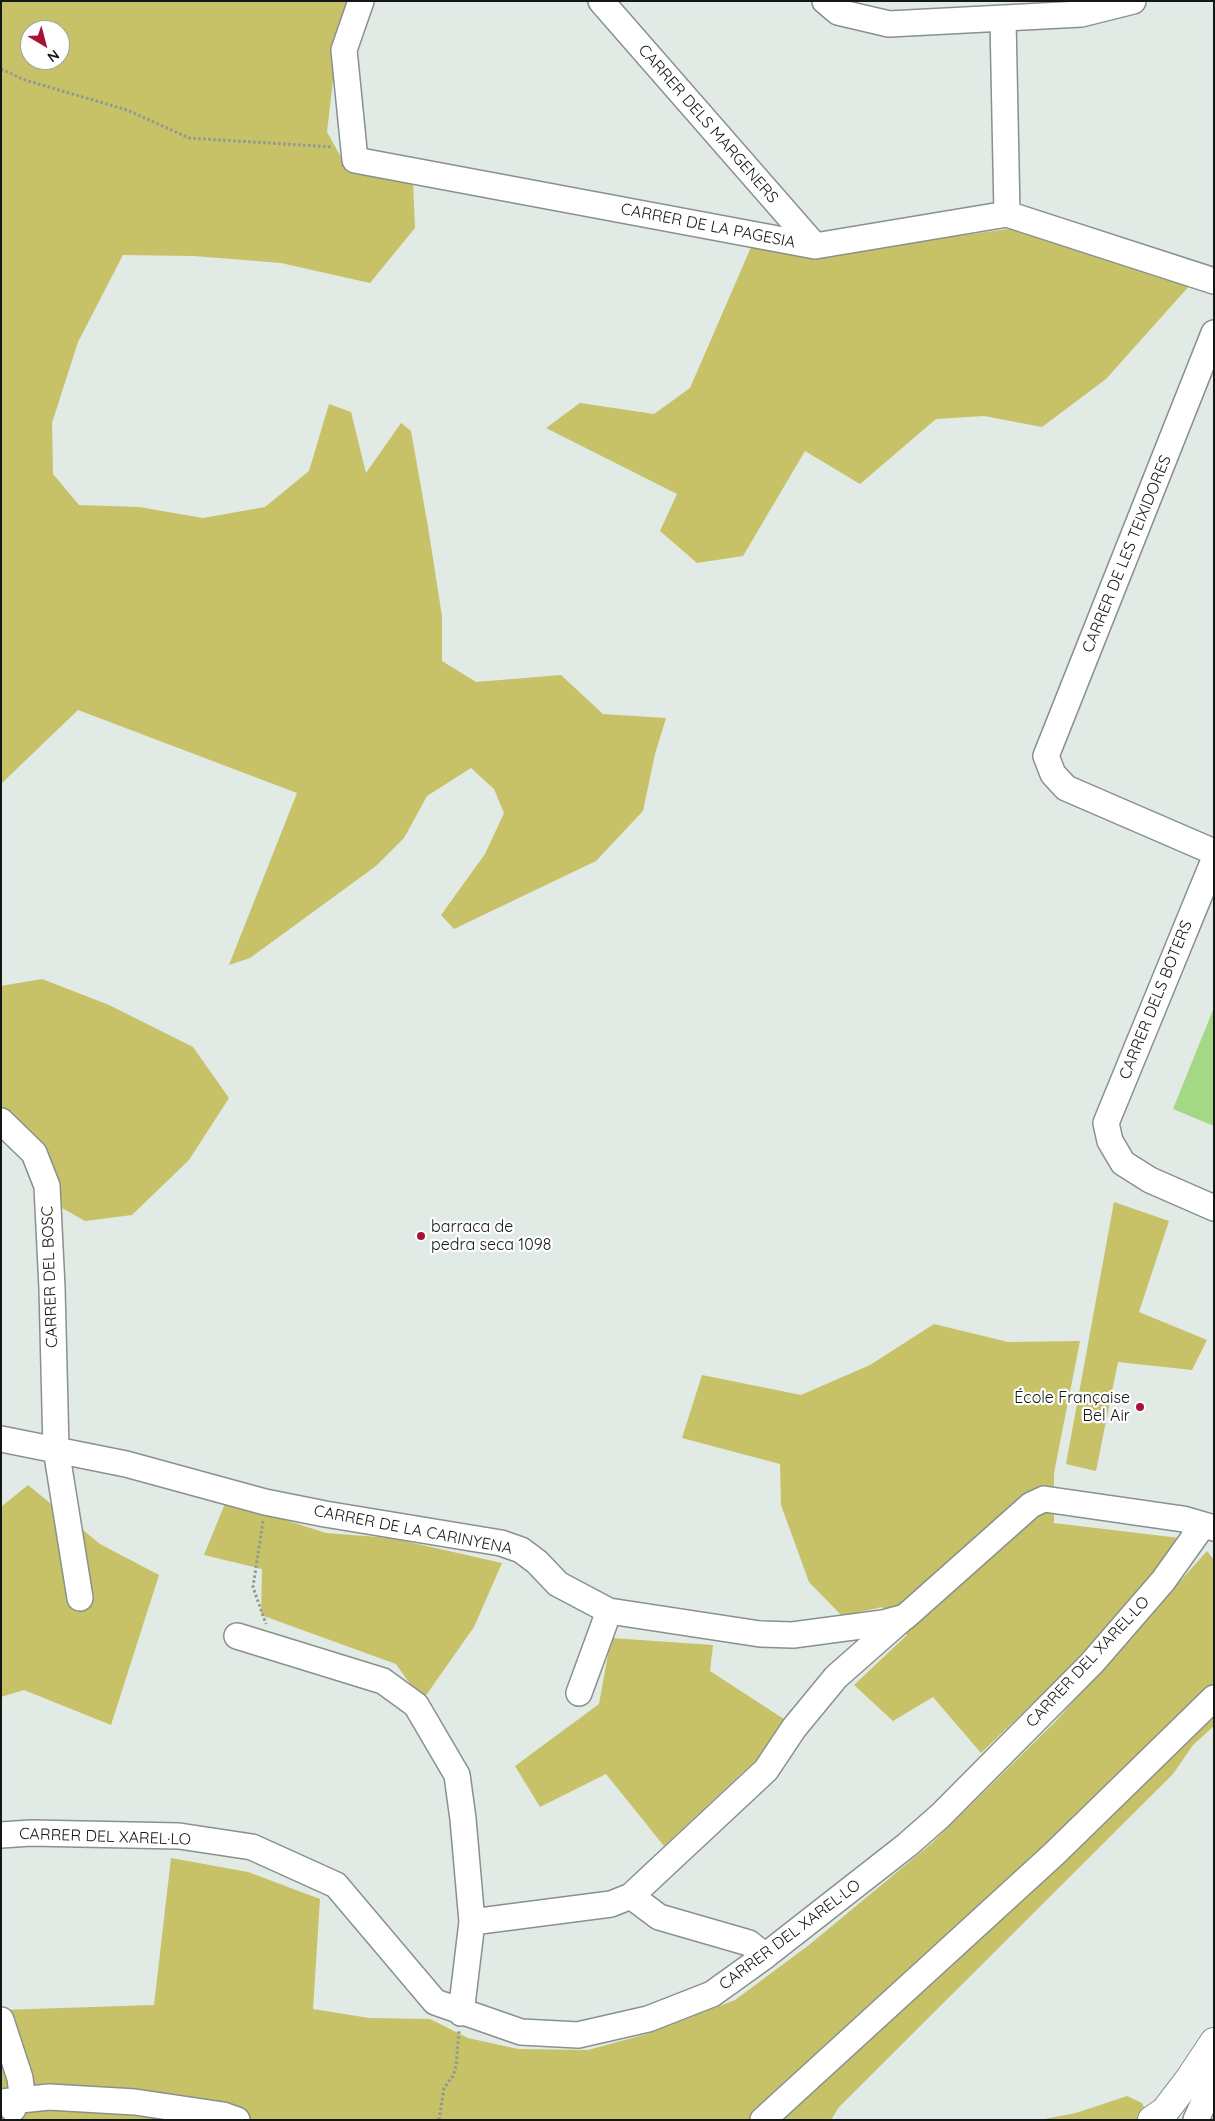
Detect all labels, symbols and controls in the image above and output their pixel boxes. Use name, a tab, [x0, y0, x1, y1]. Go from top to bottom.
north arrow	[20, 20, 70, 70]
street label: CARRER DELS MARGENERS	[634, 41, 782, 207]
text: N	[44, 46, 63, 66]
street label: CARRER DE LA PAGESIA	[619, 200, 797, 252]
street label: CARRER DE LES TEIXIDORES	[1079, 452, 1175, 656]
street label: CARRER DELS BOTERS	[1115, 918, 1197, 1082]
street label: CARRER DEL BOSC	[38, 1206, 62, 1348]
place label: barraca de pedra seca 1098	[431, 1217, 551, 1255]
marker: barraca de pedra seca 1098	[415, 1230, 427, 1242]
place label: École Française Bel Air	[1014, 1388, 1130, 1426]
marker: École Française Bel Air	[1134, 1401, 1146, 1413]
street label: CARRER DE LA CARINYENA	[312, 1501, 514, 1559]
street label: CARRER DEL XAREL·LO	[1022, 1593, 1154, 1731]
street label: CARRER DEL XAREL·LO	[19, 1824, 191, 1850]
street label: CARRER DEL XAREL·LO	[716, 1876, 864, 1994]

